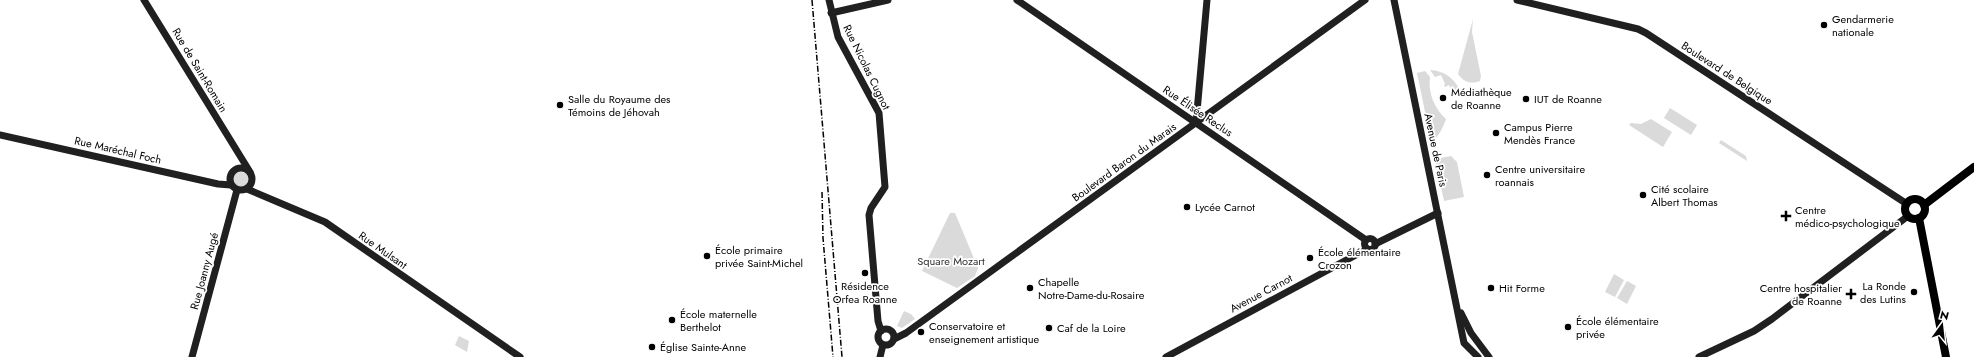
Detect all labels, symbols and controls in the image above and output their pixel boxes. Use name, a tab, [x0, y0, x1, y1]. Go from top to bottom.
place label: Gendarmerie nationale	[1832, 11, 1894, 40]
marker: Gendarmerie nationale	[1819, 20, 1829, 30]
street label: Rue Nicolas Cugnot	[839, 22, 895, 113]
street label: Rue de Saint-Romain	[168, 25, 232, 115]
street label: Boulevard de Belgique	[1678, 37, 1776, 109]
street label: Rue Élisée Reclus	[1160, 82, 1237, 141]
place label: Médiathèque de Roanne	[1451, 84, 1512, 113]
place label: Salle du Royaume des Témoins de Jéhovah	[568, 91, 671, 120]
place label: IUT de Roanne	[1534, 91, 1602, 107]
marker: Médiathèque de Roanne	[1438, 93, 1448, 103]
marker: IUT de Roanne	[1521, 94, 1531, 104]
marker: Salle du Royaume des Témoins de Jéhovah	[555, 100, 565, 110]
street label: Avenue de Paris	[1420, 112, 1452, 189]
street label: Boulevard Baron du Marais	[1069, 118, 1180, 205]
place label: Campus Pierre Mendès France	[1504, 119, 1575, 148]
marker: Campus Pierre Mendès France	[1491, 128, 1501, 138]
street label: Rue Maréchal Foch	[73, 132, 163, 168]
place label: Centre universitaire roannais	[1495, 161, 1585, 190]
marker: Centre universitaire roannais	[1482, 170, 1492, 180]
place label: Cité scolaire Albert Thomas	[1651, 181, 1718, 210]
marker: Cité scolaire Albert Thomas	[1638, 190, 1648, 200]
place label: Lycée Carnot	[1195, 199, 1255, 215]
marker: Lycée Carnot	[1182, 202, 1192, 212]
place label: Centre médico-psychologique	[1795, 202, 1900, 231]
marker: Centre médico-psychologique	[1780, 210, 1792, 222]
street label: Rue Mulsant	[355, 227, 411, 273]
street label: Rue Joanny Augé	[186, 230, 222, 311]
place label: École primaire privée Saint-Michel	[715, 242, 803, 271]
place label: École élémentaire Crozon	[1318, 244, 1401, 273]
marker: École primaire privée Saint-Michel	[702, 251, 712, 261]
park label: Square Mozart	[917, 253, 985, 269]
marker: École élémentaire Crozon	[1305, 253, 1315, 263]
marker: Résidence Orfea Roanne	[860, 268, 870, 278]
street label: Avenue Carnot	[1227, 270, 1295, 316]
place label: Chapelle Notre-Dame-du-Rosaire	[1038, 274, 1145, 303]
place label: Résidence Orfea Roanne	[833, 278, 898, 307]
place label: La Ronde des Lutins	[1860, 278, 1907, 307]
place label: Hit Forme	[1499, 280, 1545, 296]
place label: Centre hospitalier de Roanne	[1760, 280, 1842, 309]
marker: Chapelle Notre-Dame-du-Rosaire	[1025, 283, 1035, 293]
marker: Hit Forme	[1486, 283, 1496, 293]
marker: La Ronde des Lutins	[1909, 287, 1919, 297]
marker: Centre hospitalier de Roanne	[1845, 288, 1857, 300]
north arrow	[1922, 305, 1962, 345]
place label: École maternelle Berthelot	[680, 306, 757, 335]
text: N	[1938, 306, 1951, 324]
place label: École élémentaire privée	[1576, 313, 1659, 342]
marker: École maternelle Berthelot	[667, 315, 677, 325]
place label: Conservatoire et enseignement artistique	[929, 318, 1040, 347]
place label: Caf de la Loire	[1057, 320, 1126, 336]
marker: École élémentaire privée	[1563, 322, 1573, 332]
marker: Caf de la Loire	[1044, 323, 1054, 333]
marker: Conservatoire et enseignement artistique	[916, 327, 926, 337]
place label: Église Sainte-Anne	[660, 339, 746, 355]
marker: Église Sainte-Anne	[647, 342, 657, 352]

